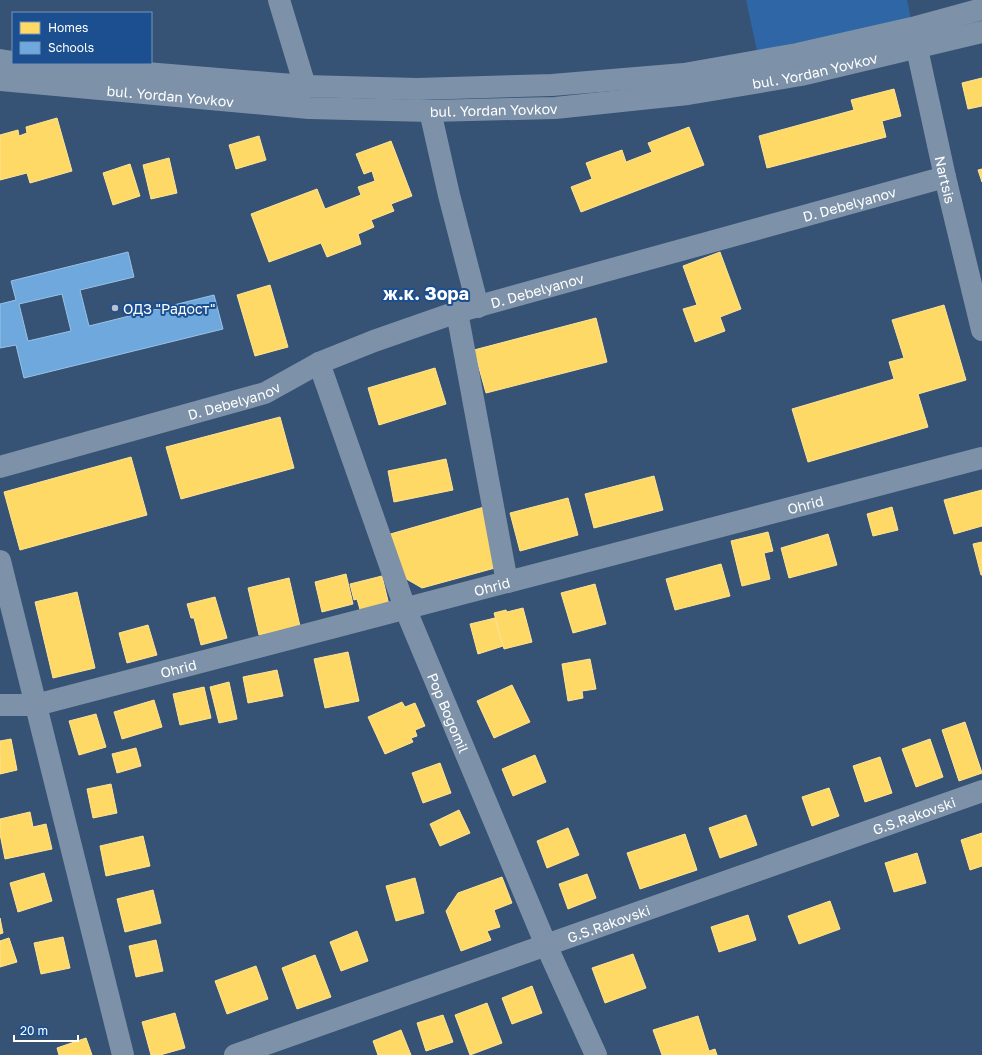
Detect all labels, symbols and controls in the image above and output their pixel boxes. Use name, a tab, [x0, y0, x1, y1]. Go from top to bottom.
legend	[12, 12, 152, 64]
text: Homes	[48, 20, 88, 35]
text: Schools	[48, 40, 94, 55]
street label: bul. Yordan Yovkov	[751, 49, 879, 92]
street label: bul. Yordan Yovkov	[106, 81, 235, 110]
street label: bul. Yordan Yovkov	[430, 99, 558, 120]
street label: Nartsis	[932, 154, 960, 205]
street label: D. Debelyanov	[801, 182, 898, 225]
street label: D. Debelyanov	[488, 269, 586, 311]
district label: ж.к. Зора	[383, 282, 469, 304]
place label: ОДЗ "Радост"	[123, 300, 215, 317]
marker: ОДЗ "Радост"	[110, 303, 120, 313]
street label: D. Debelyanov	[185, 378, 283, 423]
street label: Ohrid	[785, 491, 825, 517]
street label: Ohrid	[472, 573, 512, 599]
street label: Ohrid	[158, 655, 198, 681]
street label: Pop Bogomil	[424, 670, 473, 755]
street label: G.S.Rakovski	[870, 793, 958, 838]
street label: G.S.Rakovski	[565, 901, 652, 946]
scale bar	[14, 1017, 78, 1043]
text: 20 m	[20, 1023, 48, 1038]

